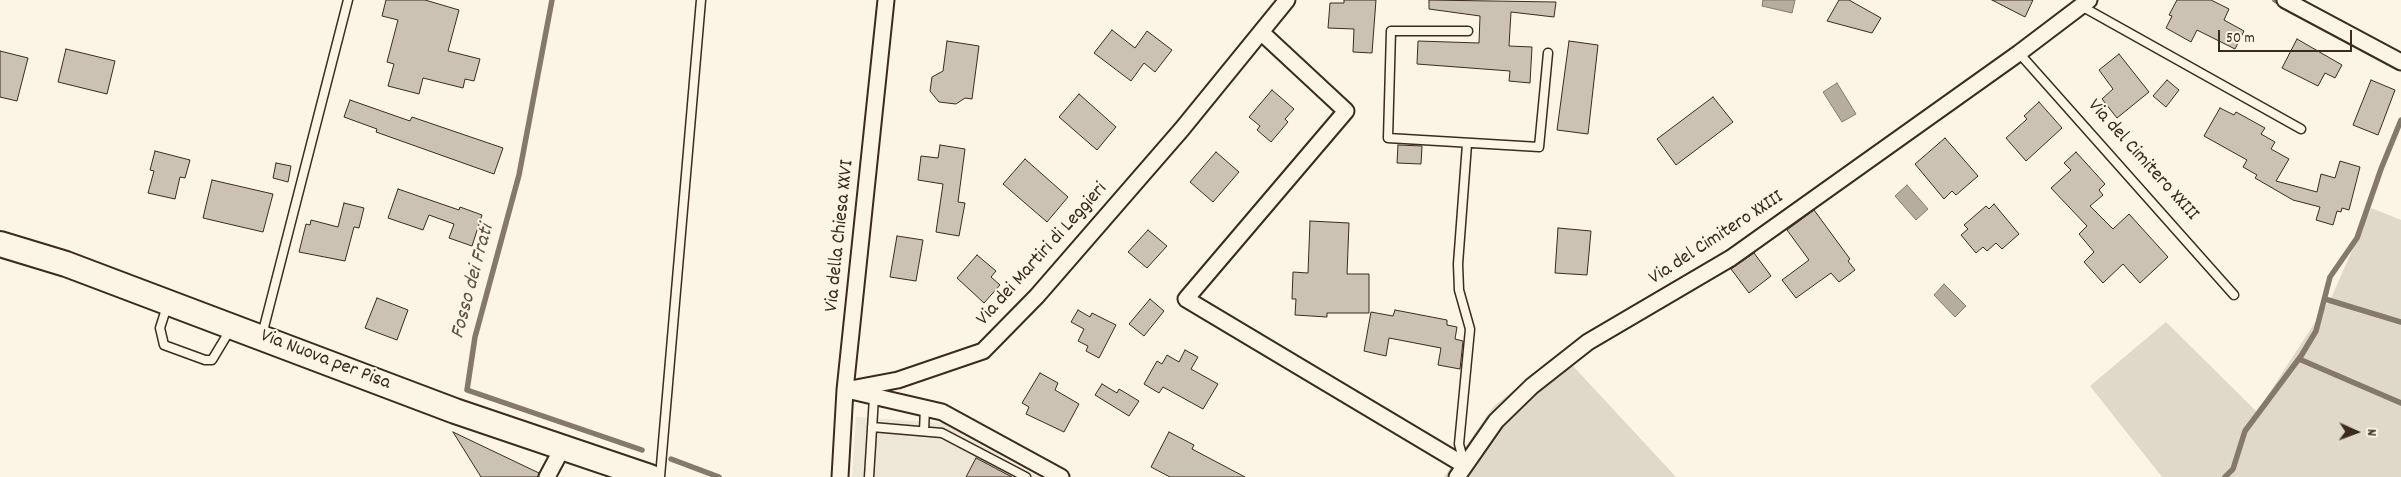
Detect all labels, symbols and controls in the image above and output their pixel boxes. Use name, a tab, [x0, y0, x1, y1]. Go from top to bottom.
scale bar	[2221, 20, 2355, 52]
text: 50 m	[2226, 28, 2255, 50]
street label: Via del Cimitero XXIII	[2081, 95, 2203, 227]
street label: Via della Chiesa XXVI	[821, 159, 861, 313]
street label: Via dei Martiri di Leggieri	[972, 178, 1114, 332]
street label: Via del Cimitero XXIII	[1645, 187, 1789, 291]
water label: Fosso dei Frati	[447, 222, 501, 342]
street label: Via Nuova per Pisa	[257, 325, 393, 397]
north arrow	[2331, 407, 2381, 457]
text: N	[2361, 429, 2381, 436]

